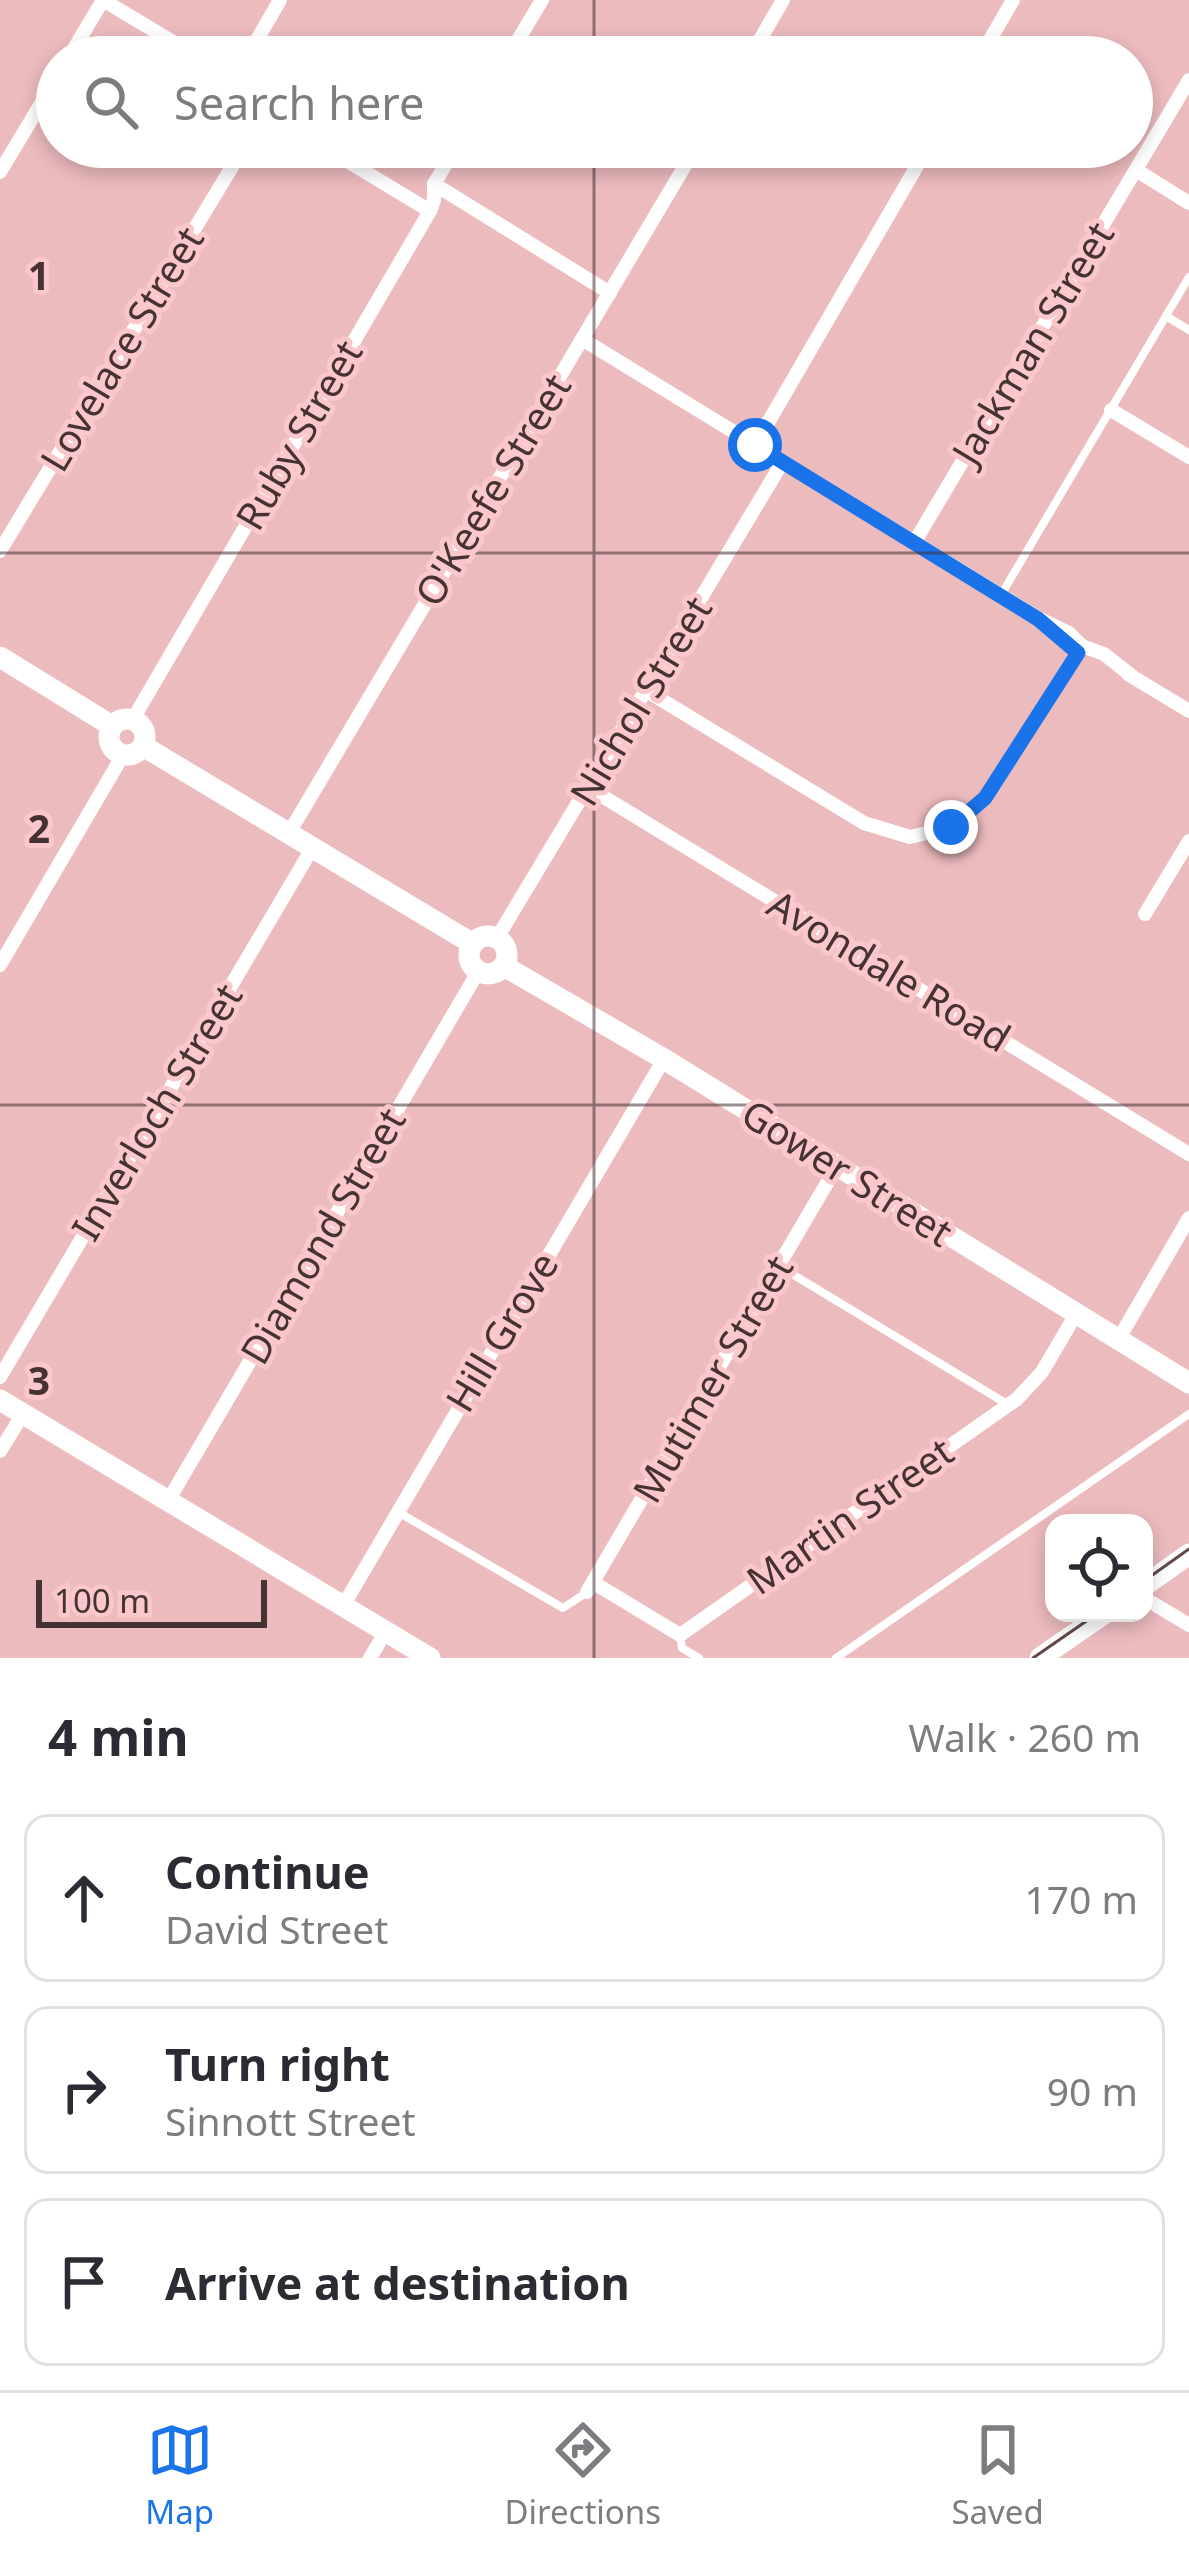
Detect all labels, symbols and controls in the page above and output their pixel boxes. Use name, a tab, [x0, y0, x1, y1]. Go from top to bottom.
search box	[36, 36, 1153, 168]
icon: search	[78, 69, 144, 135]
text: Search here	[174, 72, 424, 133]
street label: Jackman Street	[936, 211, 1125, 477]
street label: Lovelace Street	[27, 216, 215, 480]
text: 1	[28, 248, 50, 301]
street label: Ruby Street	[222, 330, 373, 539]
street label: O'Keefe Street	[402, 363, 582, 615]
route start	[728, 418, 782, 472]
street label: Nichol Street	[556, 586, 723, 815]
route end	[924, 800, 978, 854]
text: 2	[28, 801, 50, 854]
street label: Avondale Road	[759, 876, 1021, 1063]
street label: Inverloch Street	[58, 973, 253, 1249]
street label: Gower Street	[732, 1086, 963, 1258]
street label: Diamond Street	[227, 1097, 417, 1373]
street label: Hill Grove	[432, 1241, 569, 1421]
street label: Mutimer Street	[619, 1245, 804, 1512]
text: 3	[28, 1353, 50, 1406]
street label: Martin Street	[735, 1424, 963, 1605]
map controls	[1045, 1514, 1153, 1622]
button: locate	[1045, 1514, 1153, 1622]
scale bar	[36, 1574, 267, 1627]
text: 100 m	[54, 1578, 150, 1623]
text: 4 min	[48, 1701, 189, 1771]
text: Walk · 260 m	[908, 1710, 1141, 1763]
text: Continue	[165, 1841, 370, 1902]
icon: ahead	[51, 1865, 117, 1931]
text: 170 m	[1024, 1872, 1138, 1925]
text: David Street	[165, 1902, 388, 1955]
text: Turn right	[165, 2033, 390, 2094]
icon: right	[51, 2057, 117, 2123]
text: 90 m	[1047, 2064, 1138, 2117]
text: Sinnott Street	[165, 2094, 415, 2147]
icon: arrive	[51, 2249, 117, 2315]
text: Arrive at destination	[165, 2252, 630, 2313]
tab: Map	[145, 2417, 214, 2534]
tab: Directions	[504, 2417, 661, 2534]
tab: Saved	[951, 2417, 1044, 2534]

